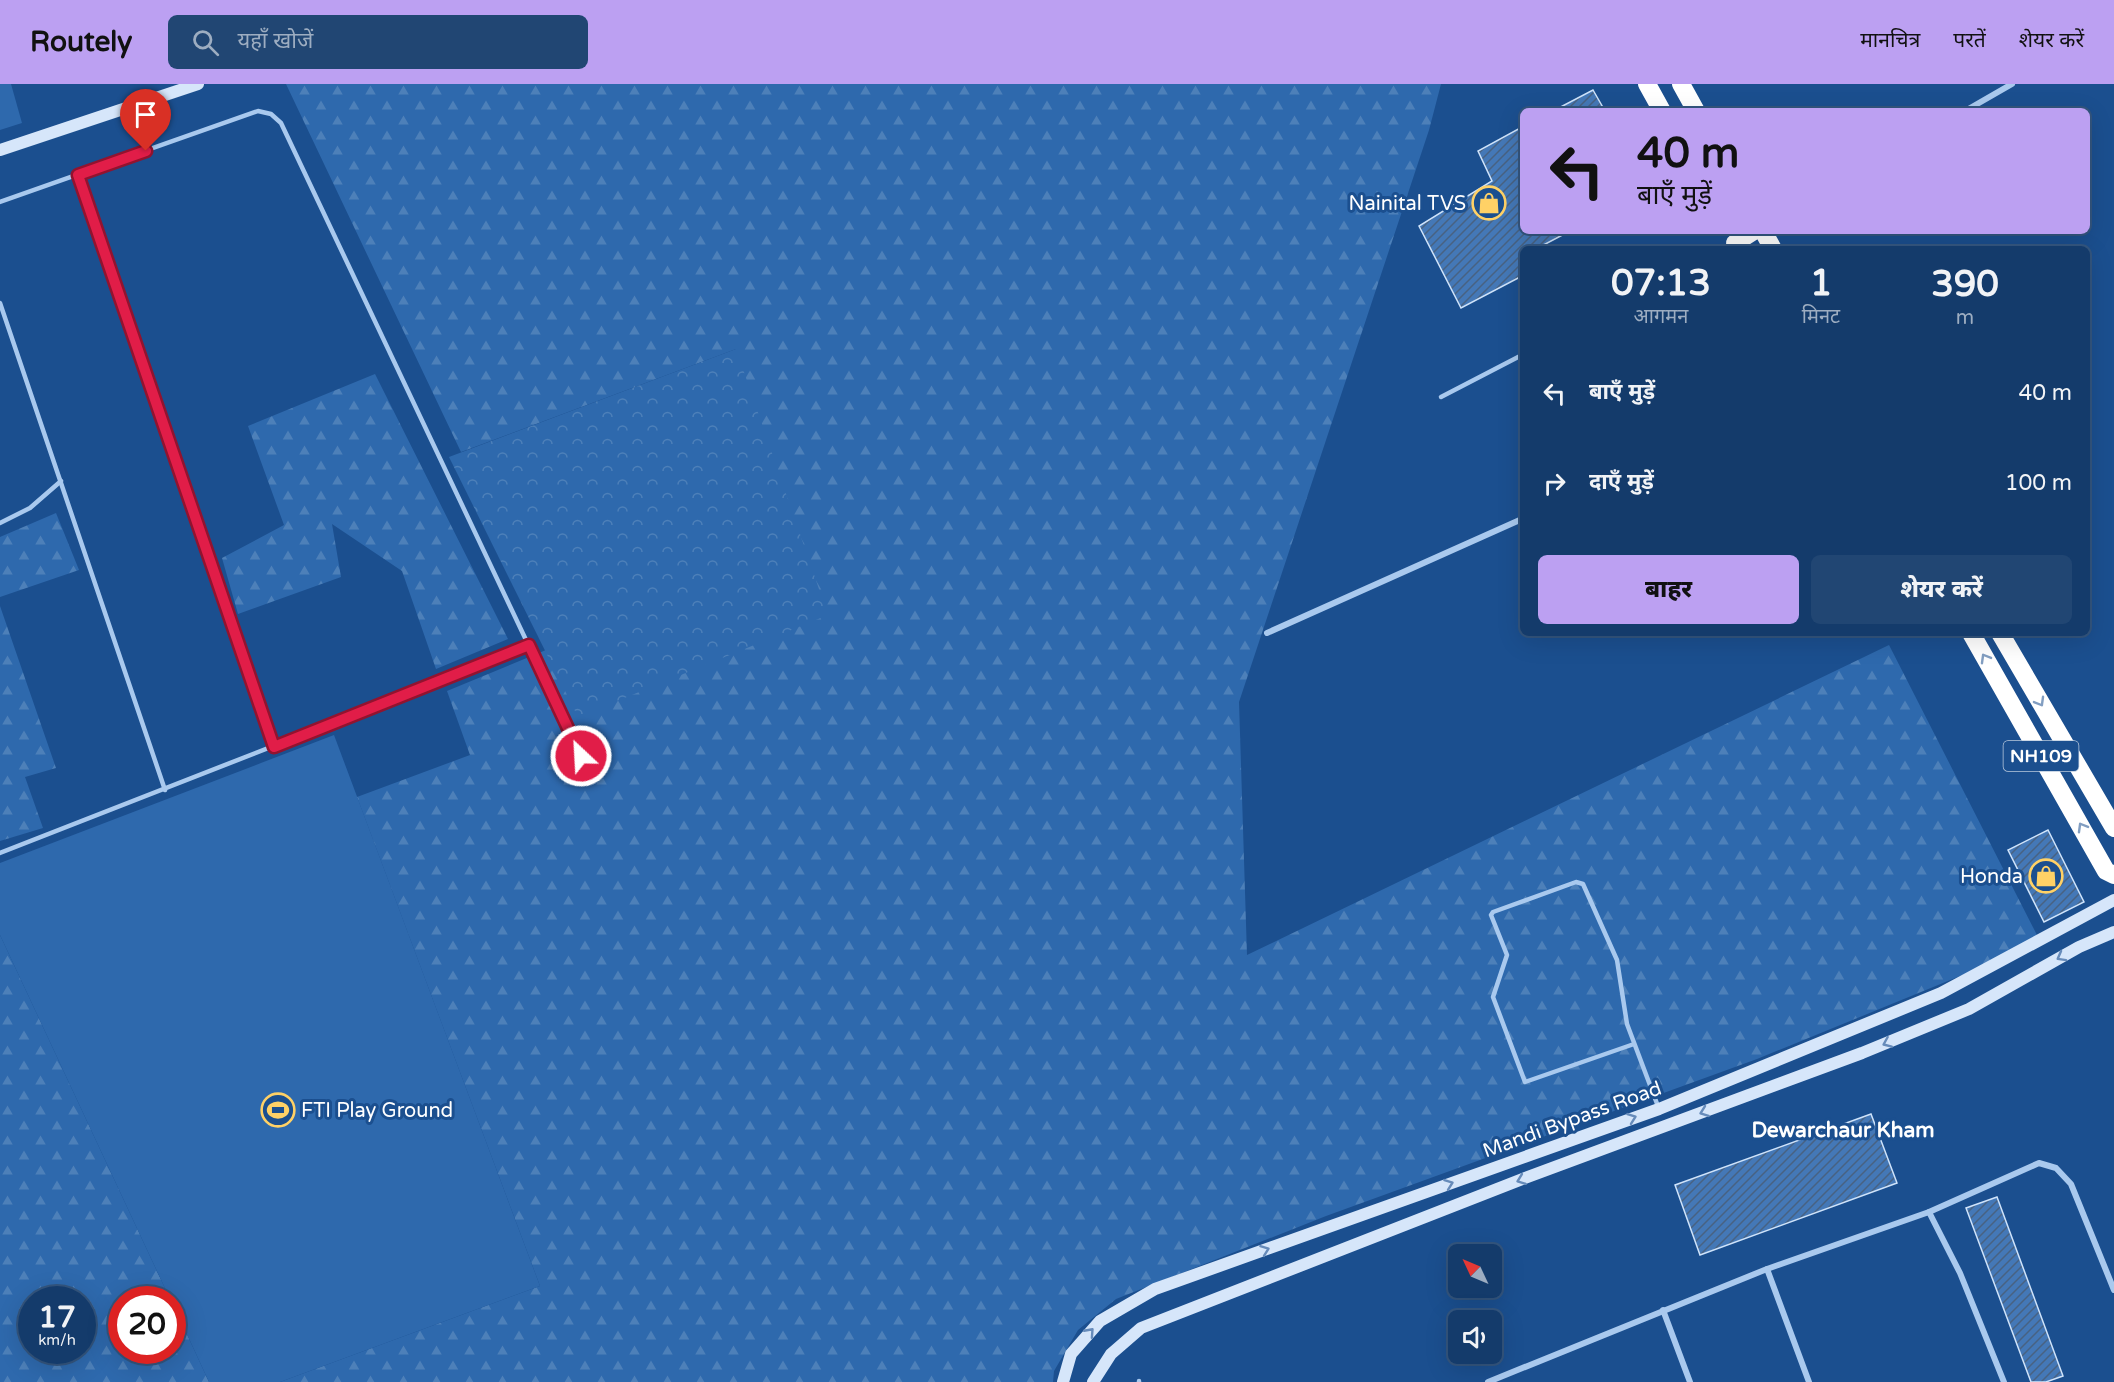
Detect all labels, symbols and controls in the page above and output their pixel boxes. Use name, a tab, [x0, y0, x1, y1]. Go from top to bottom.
search box	[168, 15, 588, 69]
text: Routely	[30, 25, 132, 59]
icon: search	[189, 26, 222, 59]
text: यहाँ खोजें	[237, 28, 313, 54]
text: मानचित्र	[1860, 28, 1920, 53]
text: परतें	[1953, 28, 1986, 53]
text: शेयर करें	[2019, 28, 2084, 53]
pin	[120, 89, 171, 151]
icon: arrive	[129, 98, 162, 131]
text: 40 m	[1637, 128, 1739, 179]
icon: left	[1538, 132, 1616, 210]
text: बाएँ मुड़ें	[1637, 179, 1712, 212]
shop icon: Nainital TVS	[1471, 185, 1507, 221]
place label: Nainital TVS	[1348, 192, 1466, 216]
text: 07:13	[1611, 262, 1711, 305]
text: 1	[1810, 262, 1832, 305]
text: 390	[1931, 263, 1999, 306]
text: आगमन	[1634, 305, 1688, 329]
text: मिनट	[1802, 305, 1840, 329]
text: m	[1956, 306, 1974, 330]
icon: left	[1538, 377, 1571, 410]
text: बाएँ मुड़ें	[1589, 379, 1655, 405]
text: 40 m	[2018, 380, 2072, 406]
icon: right	[1538, 467, 1571, 500]
text: दाएँ मुड़ें	[1589, 469, 1654, 495]
text: 100 m	[2005, 470, 2072, 496]
button: बाहर	[1538, 555, 1799, 624]
button: शेयर करें	[1811, 555, 2072, 624]
one-way arrow	[1981, 654, 1993, 664]
one-way arrow	[2032, 696, 2044, 706]
position arrow	[549, 724, 613, 788]
road number: NH109	[2004, 741, 2078, 771]
one-way arrow	[2078, 823, 2089, 834]
shop icon: Honda	[2028, 858, 2064, 894]
place label: Honda	[1960, 865, 2023, 889]
one-way arrow	[2057, 950, 2067, 961]
one-way arrow	[1882, 1036, 1893, 1048]
street label: Mandi Bypass Road	[1480, 1076, 1665, 1163]
sports icon: FTI Play Ground	[260, 1092, 296, 1128]
place label: FTI Play Ground	[301, 1099, 453, 1123]
one-way arrow	[1699, 1104, 1710, 1117]
one-way arrow	[1626, 1113, 1637, 1126]
district label: Dewarchaur Kham	[1751, 1118, 1935, 1143]
one-way arrow	[1516, 1172, 1527, 1185]
one-way arrow	[1443, 1179, 1454, 1192]
north arrow	[1448, 1244, 1502, 1298]
map controls	[1448, 1244, 1502, 1364]
one-way arrow	[1259, 1245, 1270, 1258]
speed limit sign: 20	[108, 1286, 186, 1364]
text: 17	[38, 1299, 76, 1336]
button: sound	[1448, 1310, 1502, 1364]
one-way arrow	[1083, 1328, 1094, 1339]
text: km/h	[38, 1331, 76, 1349]

